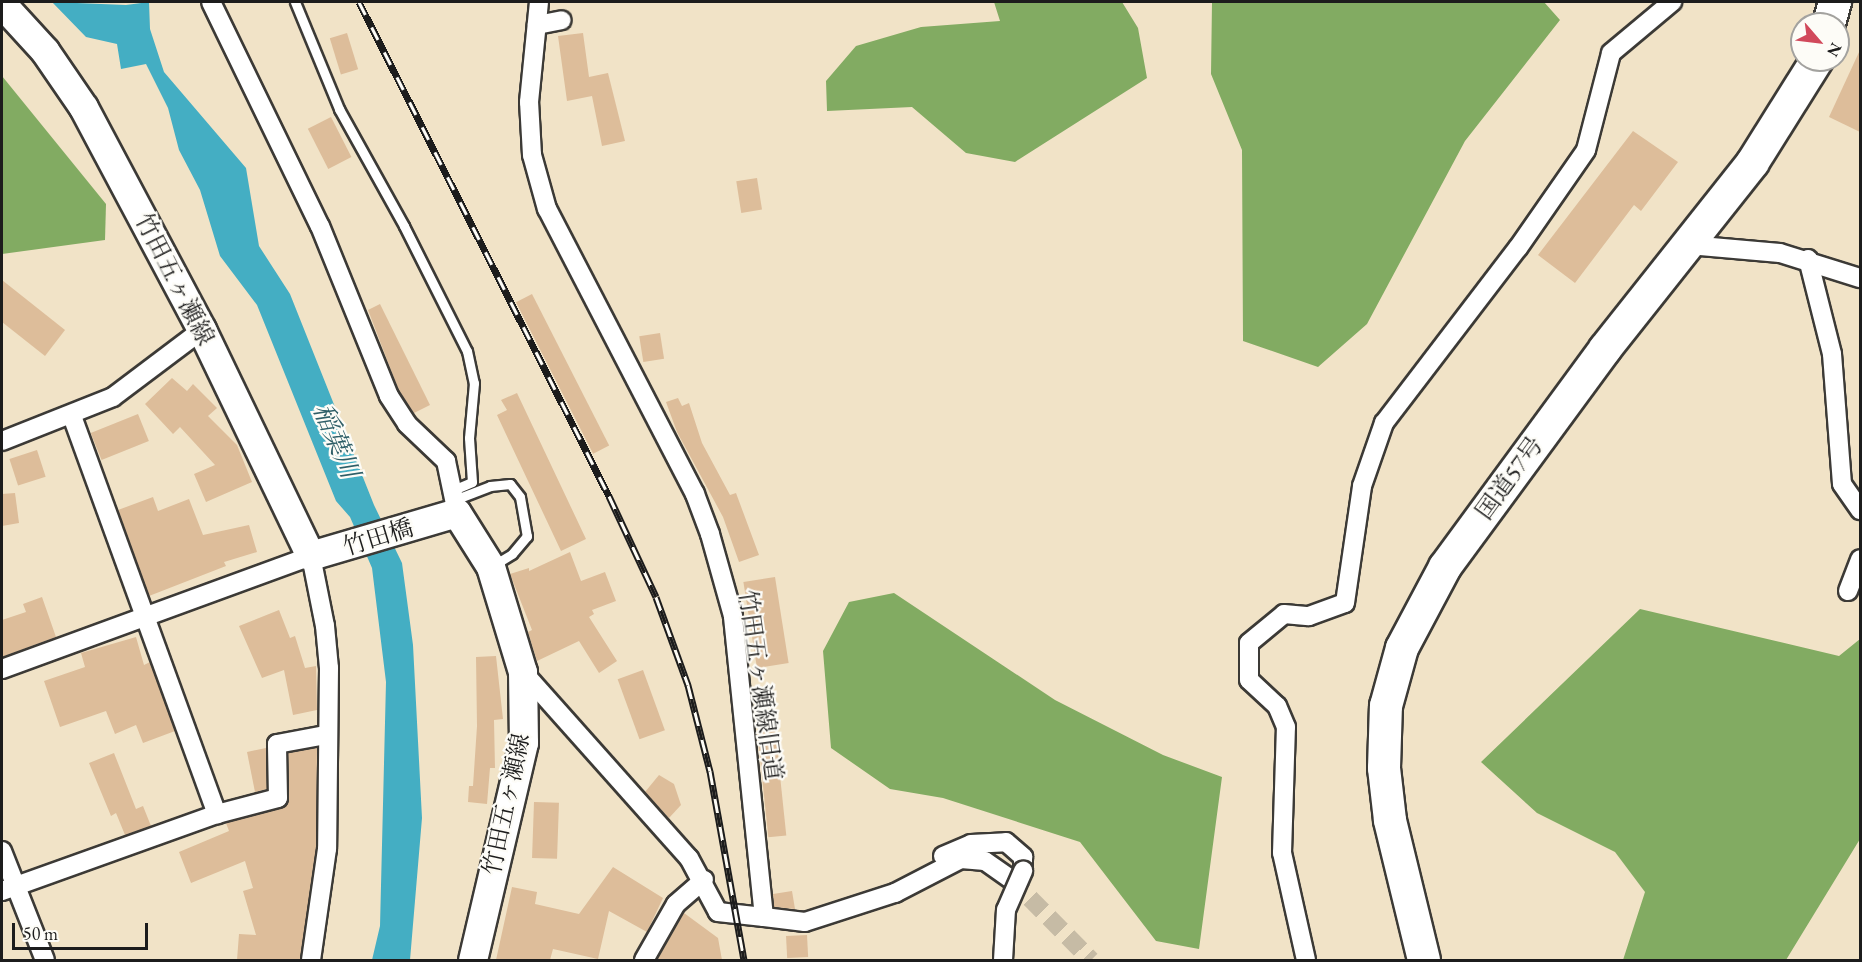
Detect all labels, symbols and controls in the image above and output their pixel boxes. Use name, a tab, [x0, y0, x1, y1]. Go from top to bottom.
north arrow	[1790, 12, 1850, 72]
text: N	[1822, 39, 1847, 60]
street label: 竹田五ヶ瀬線	[129, 208, 221, 350]
water label: 稲葉川	[306, 399, 366, 483]
street label: 国道57号	[1469, 431, 1549, 525]
street label: 竹田橋	[339, 513, 417, 561]
street label: 竹田五ヶ瀬線旧道	[733, 588, 789, 782]
street label: 竹田五ヶ瀬線	[477, 731, 535, 877]
scale bar	[15, 911, 152, 949]
text: 50 m	[23, 922, 58, 945]

